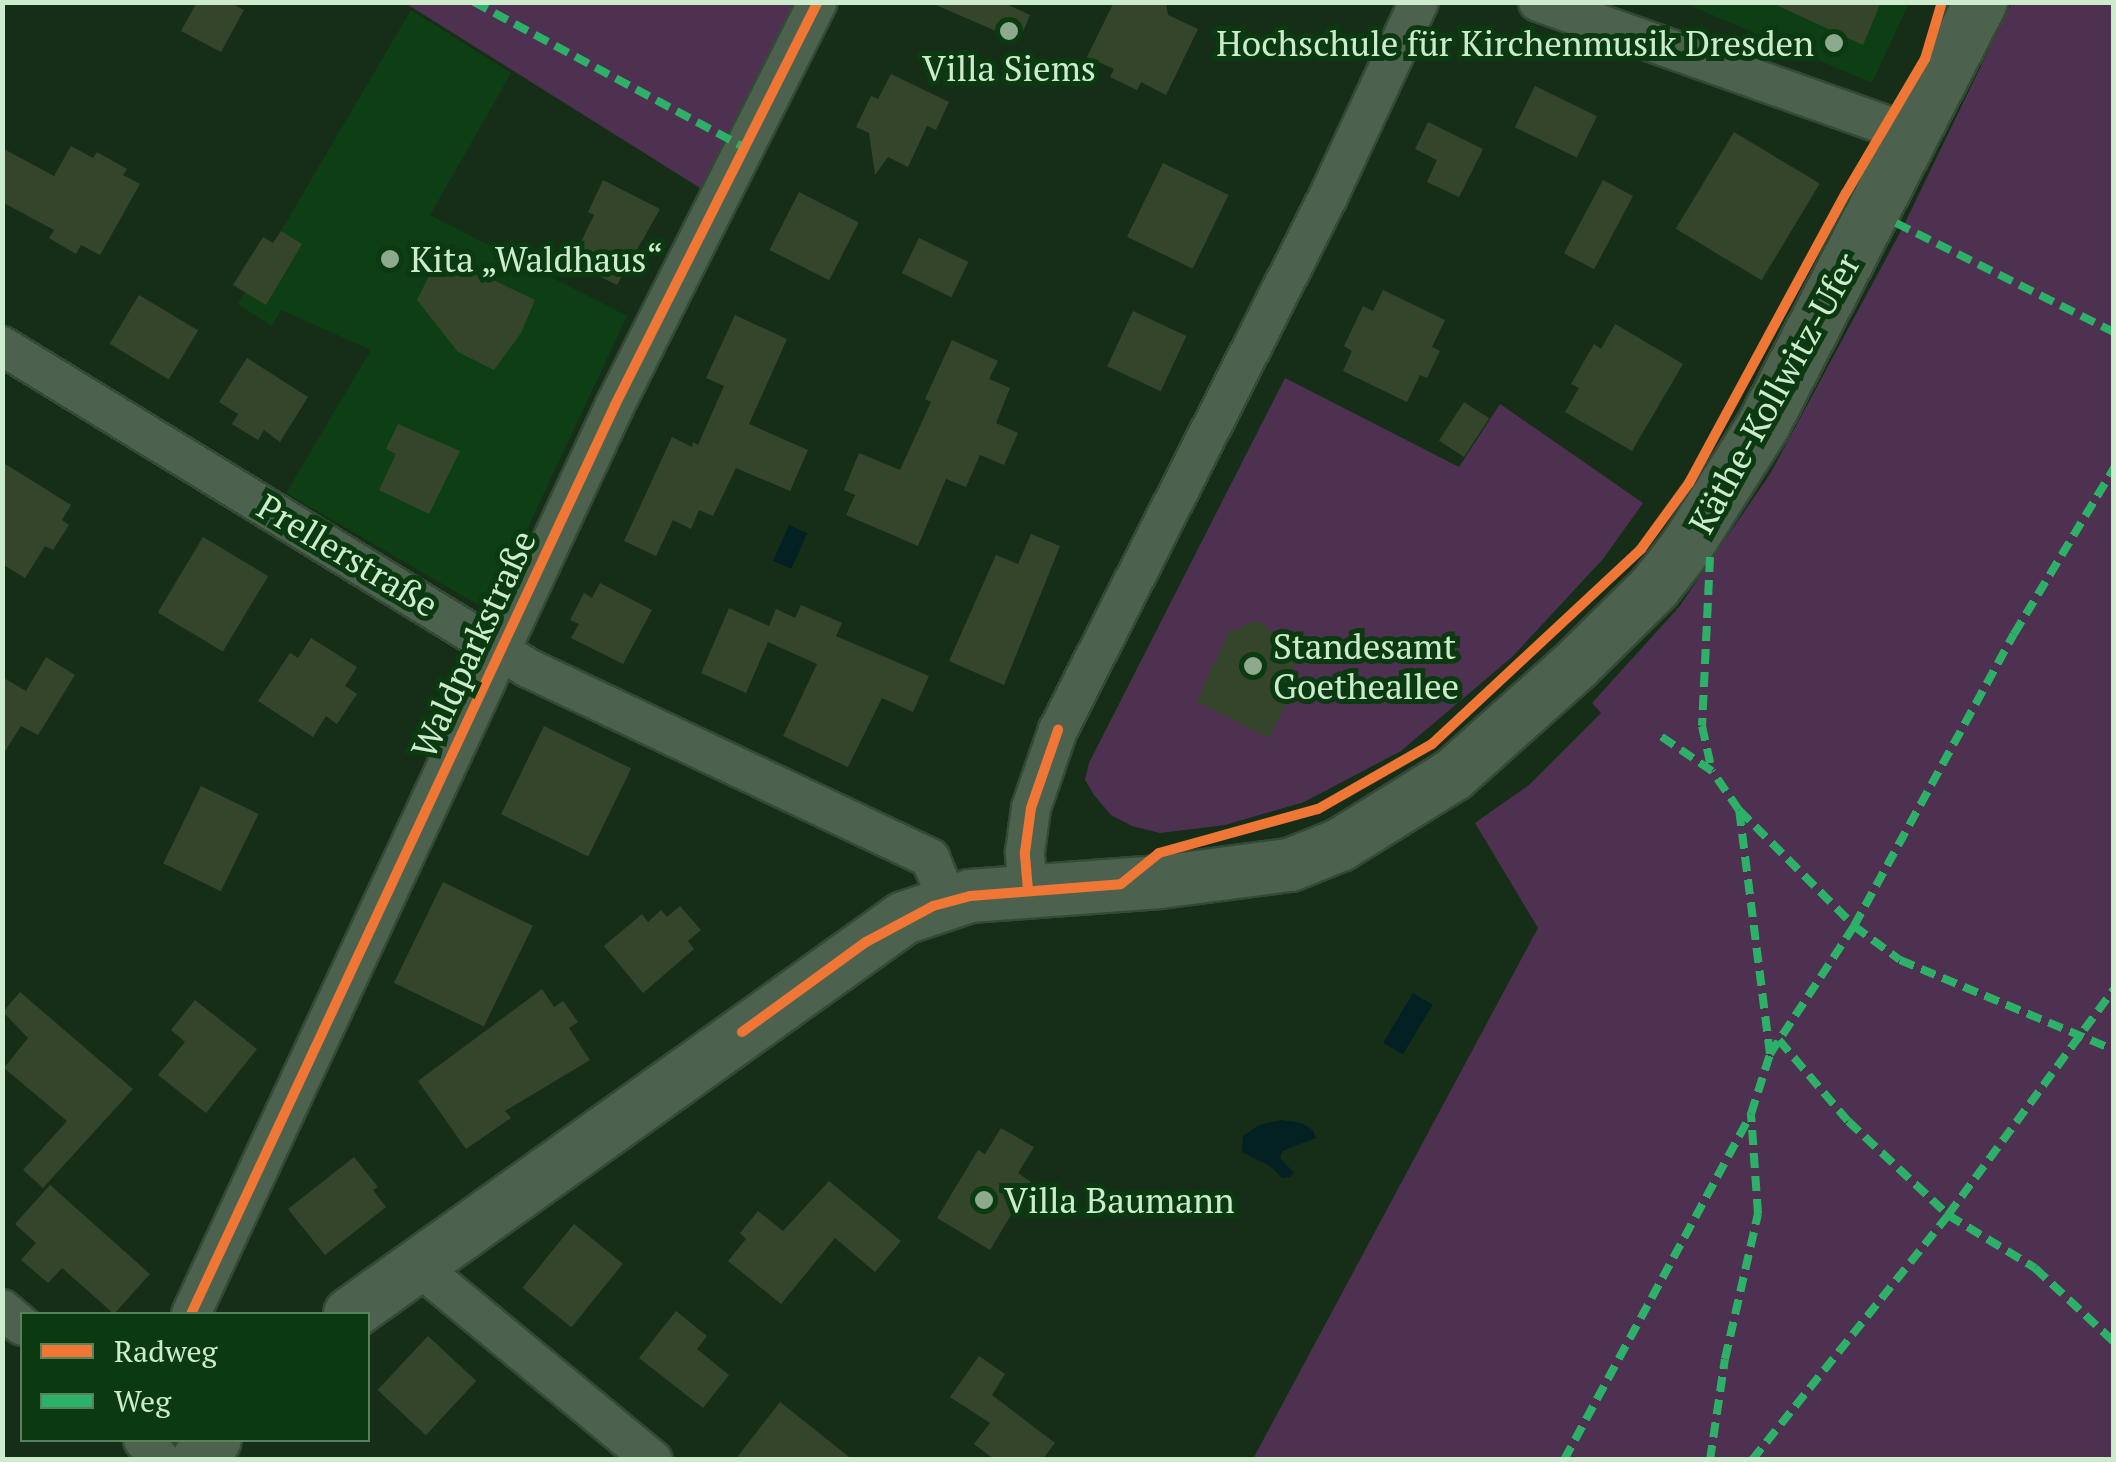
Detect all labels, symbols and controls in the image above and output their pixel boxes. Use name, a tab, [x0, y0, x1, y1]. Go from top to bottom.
marker: Villa Siems	[998, 20, 1020, 42]
place label: Hochschule für Kirchenmusik Dresden	[1216, 22, 1814, 64]
marker: Hochschule für Kirchenmusik Dresden	[1823, 32, 1845, 54]
place label: Villa Siems	[922, 47, 1096, 89]
place label: Kita „Waldhaus“	[410, 238, 664, 280]
street label: Käthe-Kollwitz-Ufer	[1680, 246, 1868, 540]
marker: Kita „Waldhaus“	[379, 248, 401, 270]
street label: Prellerstraße	[250, 485, 446, 625]
street label: Waldparkstraße	[402, 524, 544, 764]
place label: Standesamt Goetheallee	[1273, 625, 1459, 707]
marker: Standesamt Goetheallee	[1242, 655, 1264, 677]
place label: Villa Baumann	[1004, 1179, 1234, 1221]
marker: Villa Baumann	[973, 1189, 995, 1211]
legend	[20, 1312, 370, 1442]
text: Radweg	[114, 1331, 217, 1371]
text: Weg	[114, 1381, 171, 1421]

